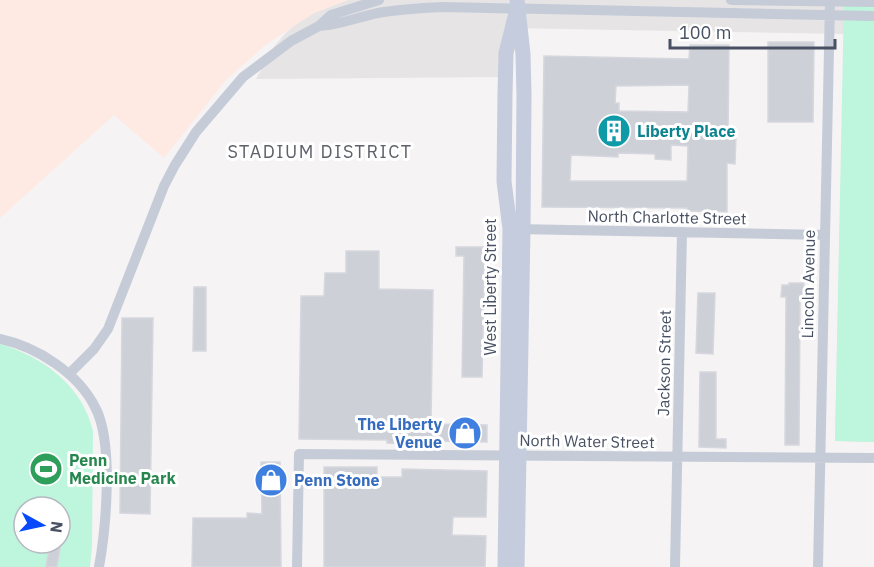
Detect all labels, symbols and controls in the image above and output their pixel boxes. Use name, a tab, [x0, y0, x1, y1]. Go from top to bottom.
scale bar	[670, 12, 835, 50]
text: 100 m	[679, 21, 731, 44]
building icon: Liberty Place	[596, 113, 632, 149]
place label: Liberty Place	[637, 121, 735, 141]
district label: STADIUM DISTRICT	[227, 140, 413, 163]
street label: North Charlotte Street	[587, 206, 747, 228]
street label: West Liberty Street	[480, 218, 500, 356]
street label: Lincoln Avenue	[797, 229, 819, 338]
street label: Jackson Street	[653, 310, 675, 416]
place label: The Liberty Venue	[357, 414, 442, 452]
shop icon: The Liberty Venue	[447, 415, 483, 451]
street label: North Water Street	[519, 430, 655, 452]
place label: Penn Medicine Park	[69, 450, 176, 488]
sports icon: Penn Medicine Park	[28, 451, 64, 487]
shop icon: Penn Stone	[253, 462, 289, 498]
place label: Penn Stone	[294, 470, 380, 490]
north arrow	[12, 495, 72, 555]
text: N	[46, 520, 68, 534]

